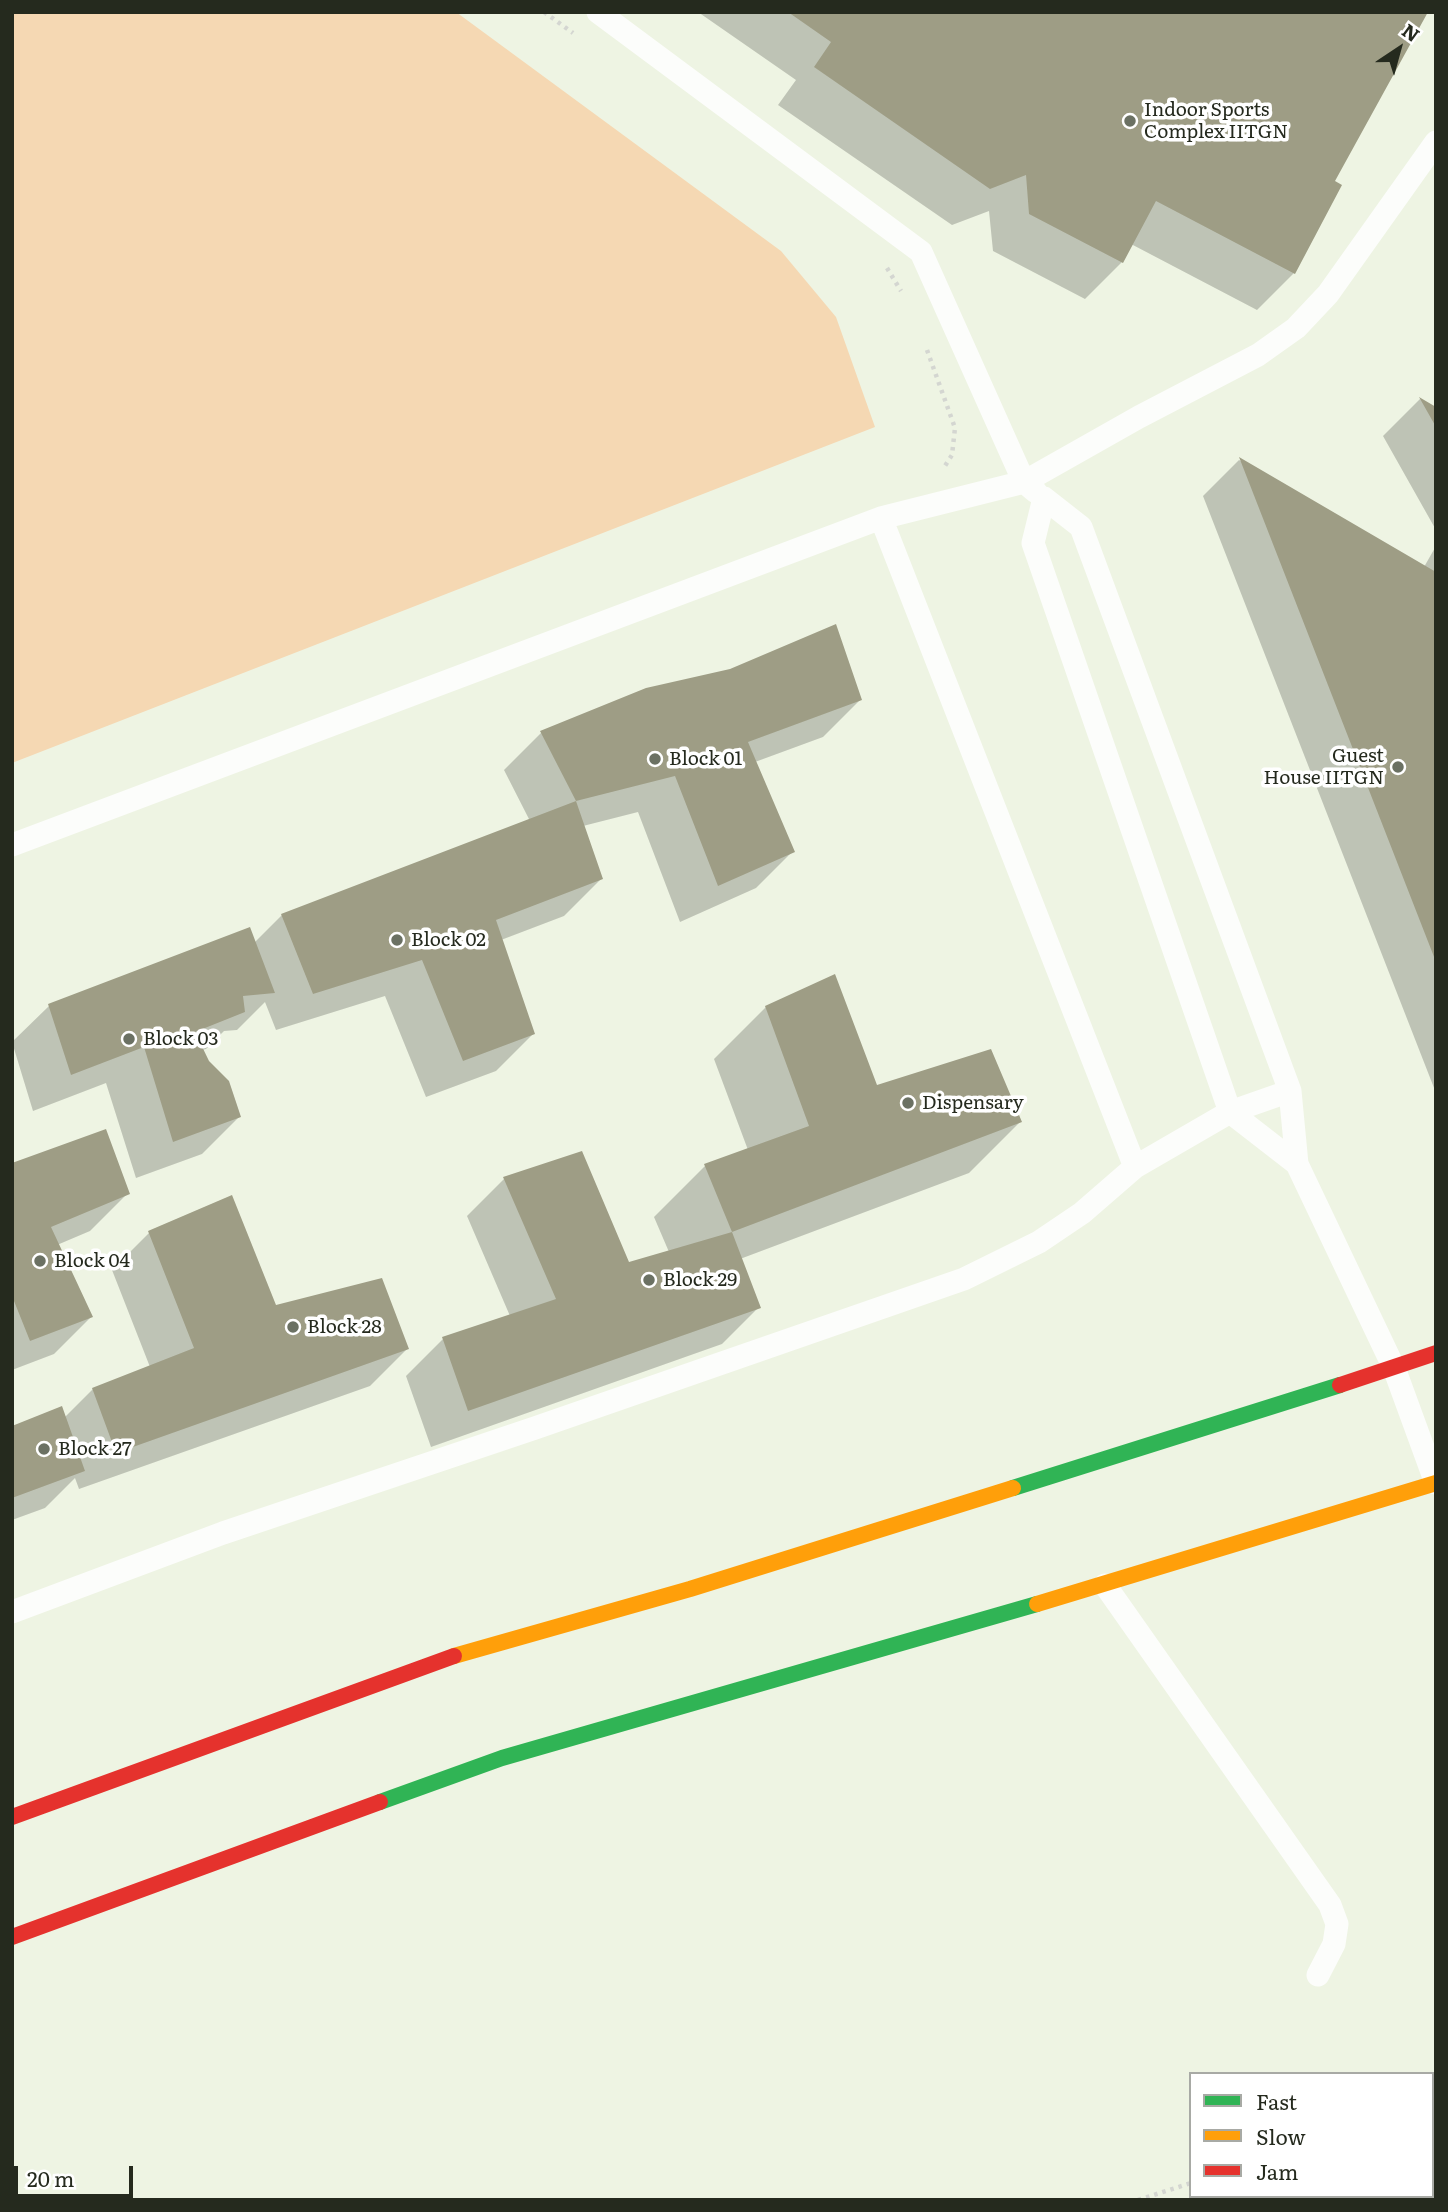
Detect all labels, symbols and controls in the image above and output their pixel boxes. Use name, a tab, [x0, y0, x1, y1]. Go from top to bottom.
north arrow	[1364, 14, 1434, 84]
text: N	[1397, 16, 1426, 48]
place label: Indoor Sports Complex IITGN	[1144, 99, 1288, 143]
marker: Indoor Sports Complex IITGN	[1122, 113, 1138, 129]
place label: Guest House IITGN	[1263, 745, 1384, 789]
place label: Block 01	[669, 748, 742, 770]
marker: Block 01	[647, 751, 663, 767]
marker: Guest House IITGN	[1390, 759, 1406, 775]
place label: Block 02	[411, 929, 486, 951]
marker: Block 02	[389, 932, 405, 948]
place label: Block 03	[143, 1028, 219, 1050]
marker: Block 03	[121, 1031, 137, 1047]
place label: Dispensary	[922, 1092, 1024, 1114]
marker: Dispensary	[900, 1095, 916, 1111]
place label: Block 04	[54, 1250, 130, 1272]
marker: Block 04	[32, 1253, 48, 1269]
place label: Block 29	[663, 1269, 737, 1291]
marker: Block 29	[641, 1272, 657, 1288]
place label: Block 28	[307, 1316, 382, 1338]
marker: Block 28	[285, 1319, 301, 1335]
place label: Block 27	[58, 1438, 132, 1460]
marker: Block 27	[36, 1441, 52, 1457]
legend	[1189, 2072, 1434, 2198]
text: Fast	[1256, 2085, 1297, 2116]
text: Slow	[1256, 2120, 1306, 2151]
scale bar	[18, 2152, 136, 2196]
text: Jam	[1256, 2155, 1298, 2186]
text: 20 m	[27, 2162, 74, 2193]

